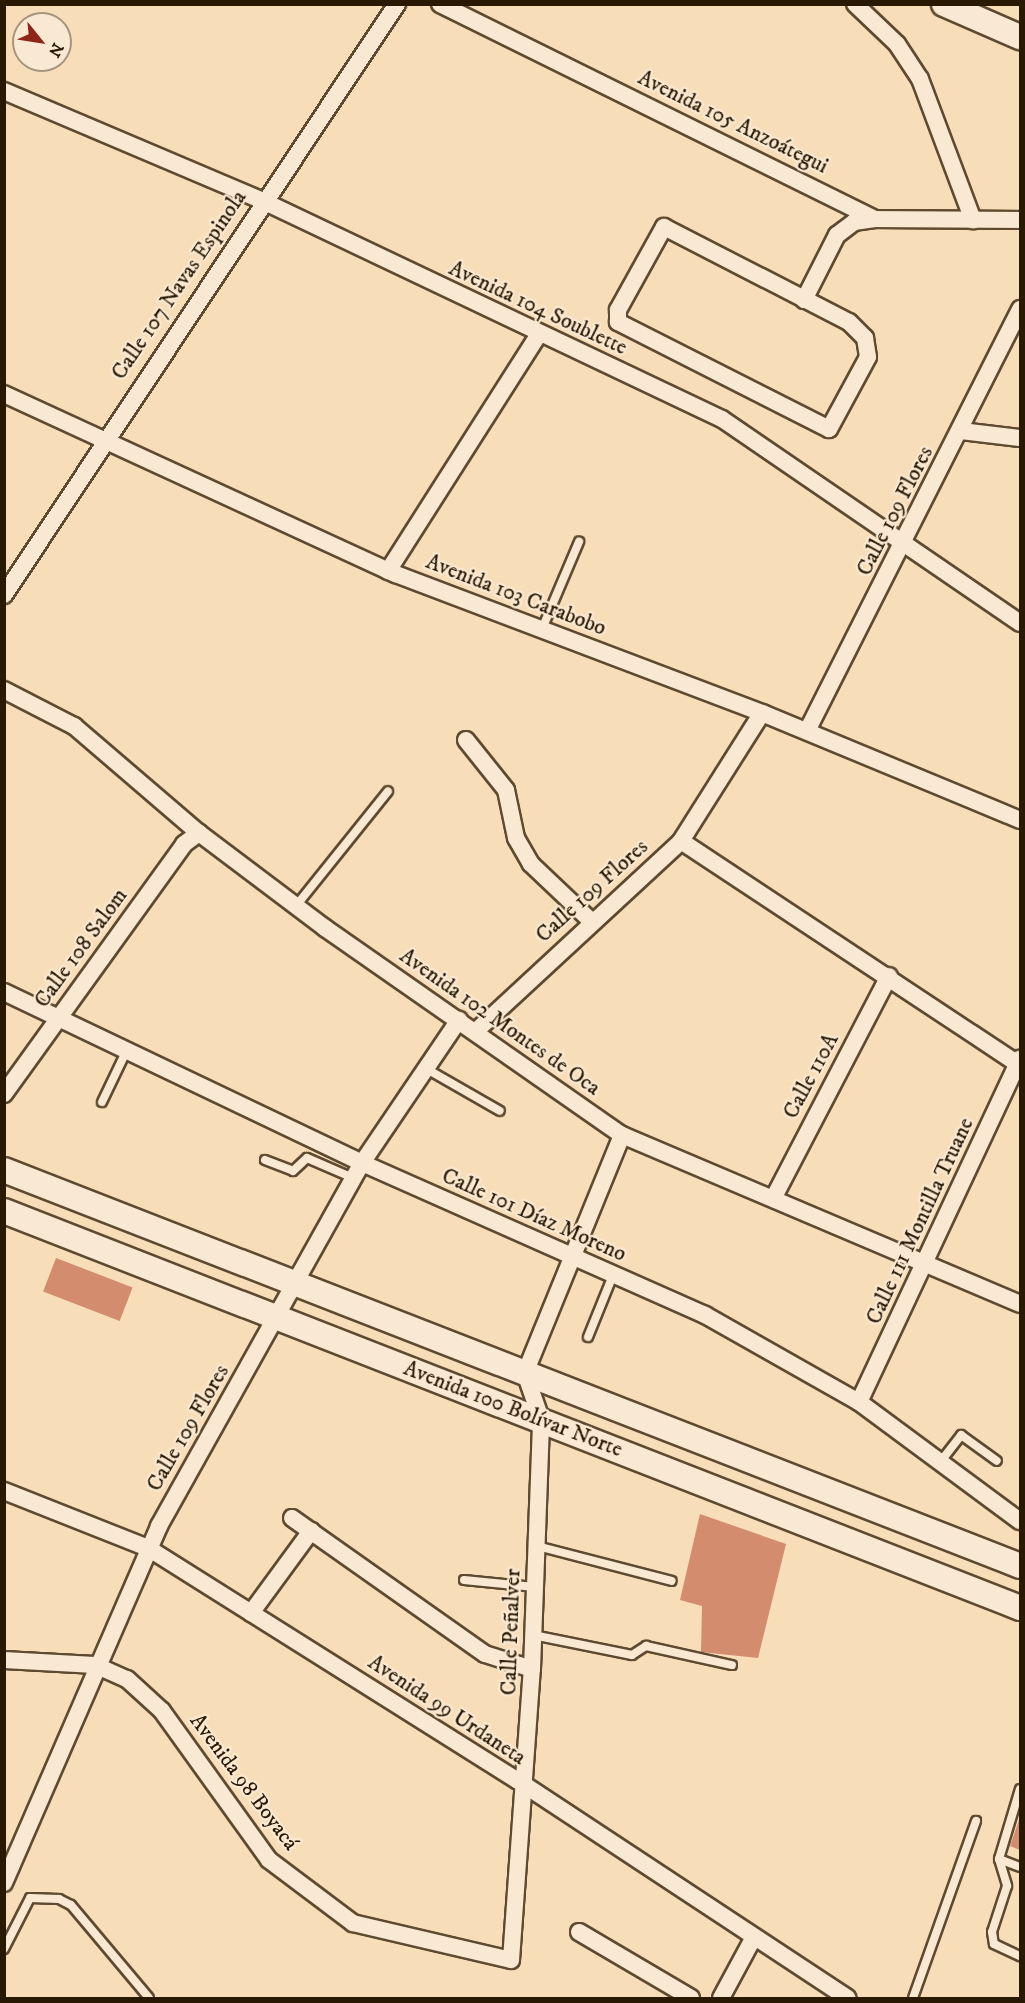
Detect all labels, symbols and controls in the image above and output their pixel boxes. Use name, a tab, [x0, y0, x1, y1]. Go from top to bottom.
north arrow	[12, 12, 72, 72]
text: N	[44, 39, 68, 61]
street label: Avenida 105 Anzoátegui	[634, 64, 832, 180]
street label: Calle 107 Navas Espinola	[106, 185, 252, 385]
street label: Avenida 104 Soublette	[445, 255, 631, 361]
street label: Calle 109 Flores	[851, 442, 939, 580]
street label: Avenida 103 Carabobo	[422, 548, 610, 642]
street label: Calle 109 Flores	[530, 834, 654, 948]
street label: Calle 108 Salom	[29, 883, 133, 1013]
street label: Avenida 102 Montes de Oca	[394, 943, 606, 1101]
street label: Calle 110A	[778, 1029, 844, 1123]
street label: Calle 111 Montilla Truane	[861, 1114, 979, 1328]
street label: Calle 101 Díaz Moreno	[438, 1162, 630, 1268]
street label: Avenida 100 Bolívar Norte	[400, 1355, 626, 1463]
street label: Calle 109 Flores	[141, 1360, 235, 1496]
street label: Calle Peñalver	[496, 1568, 526, 1696]
street label: Avenida 99 Urdaneta	[363, 1649, 531, 1771]
street label: Avenida 98 Boyacá	[184, 1708, 304, 1856]

